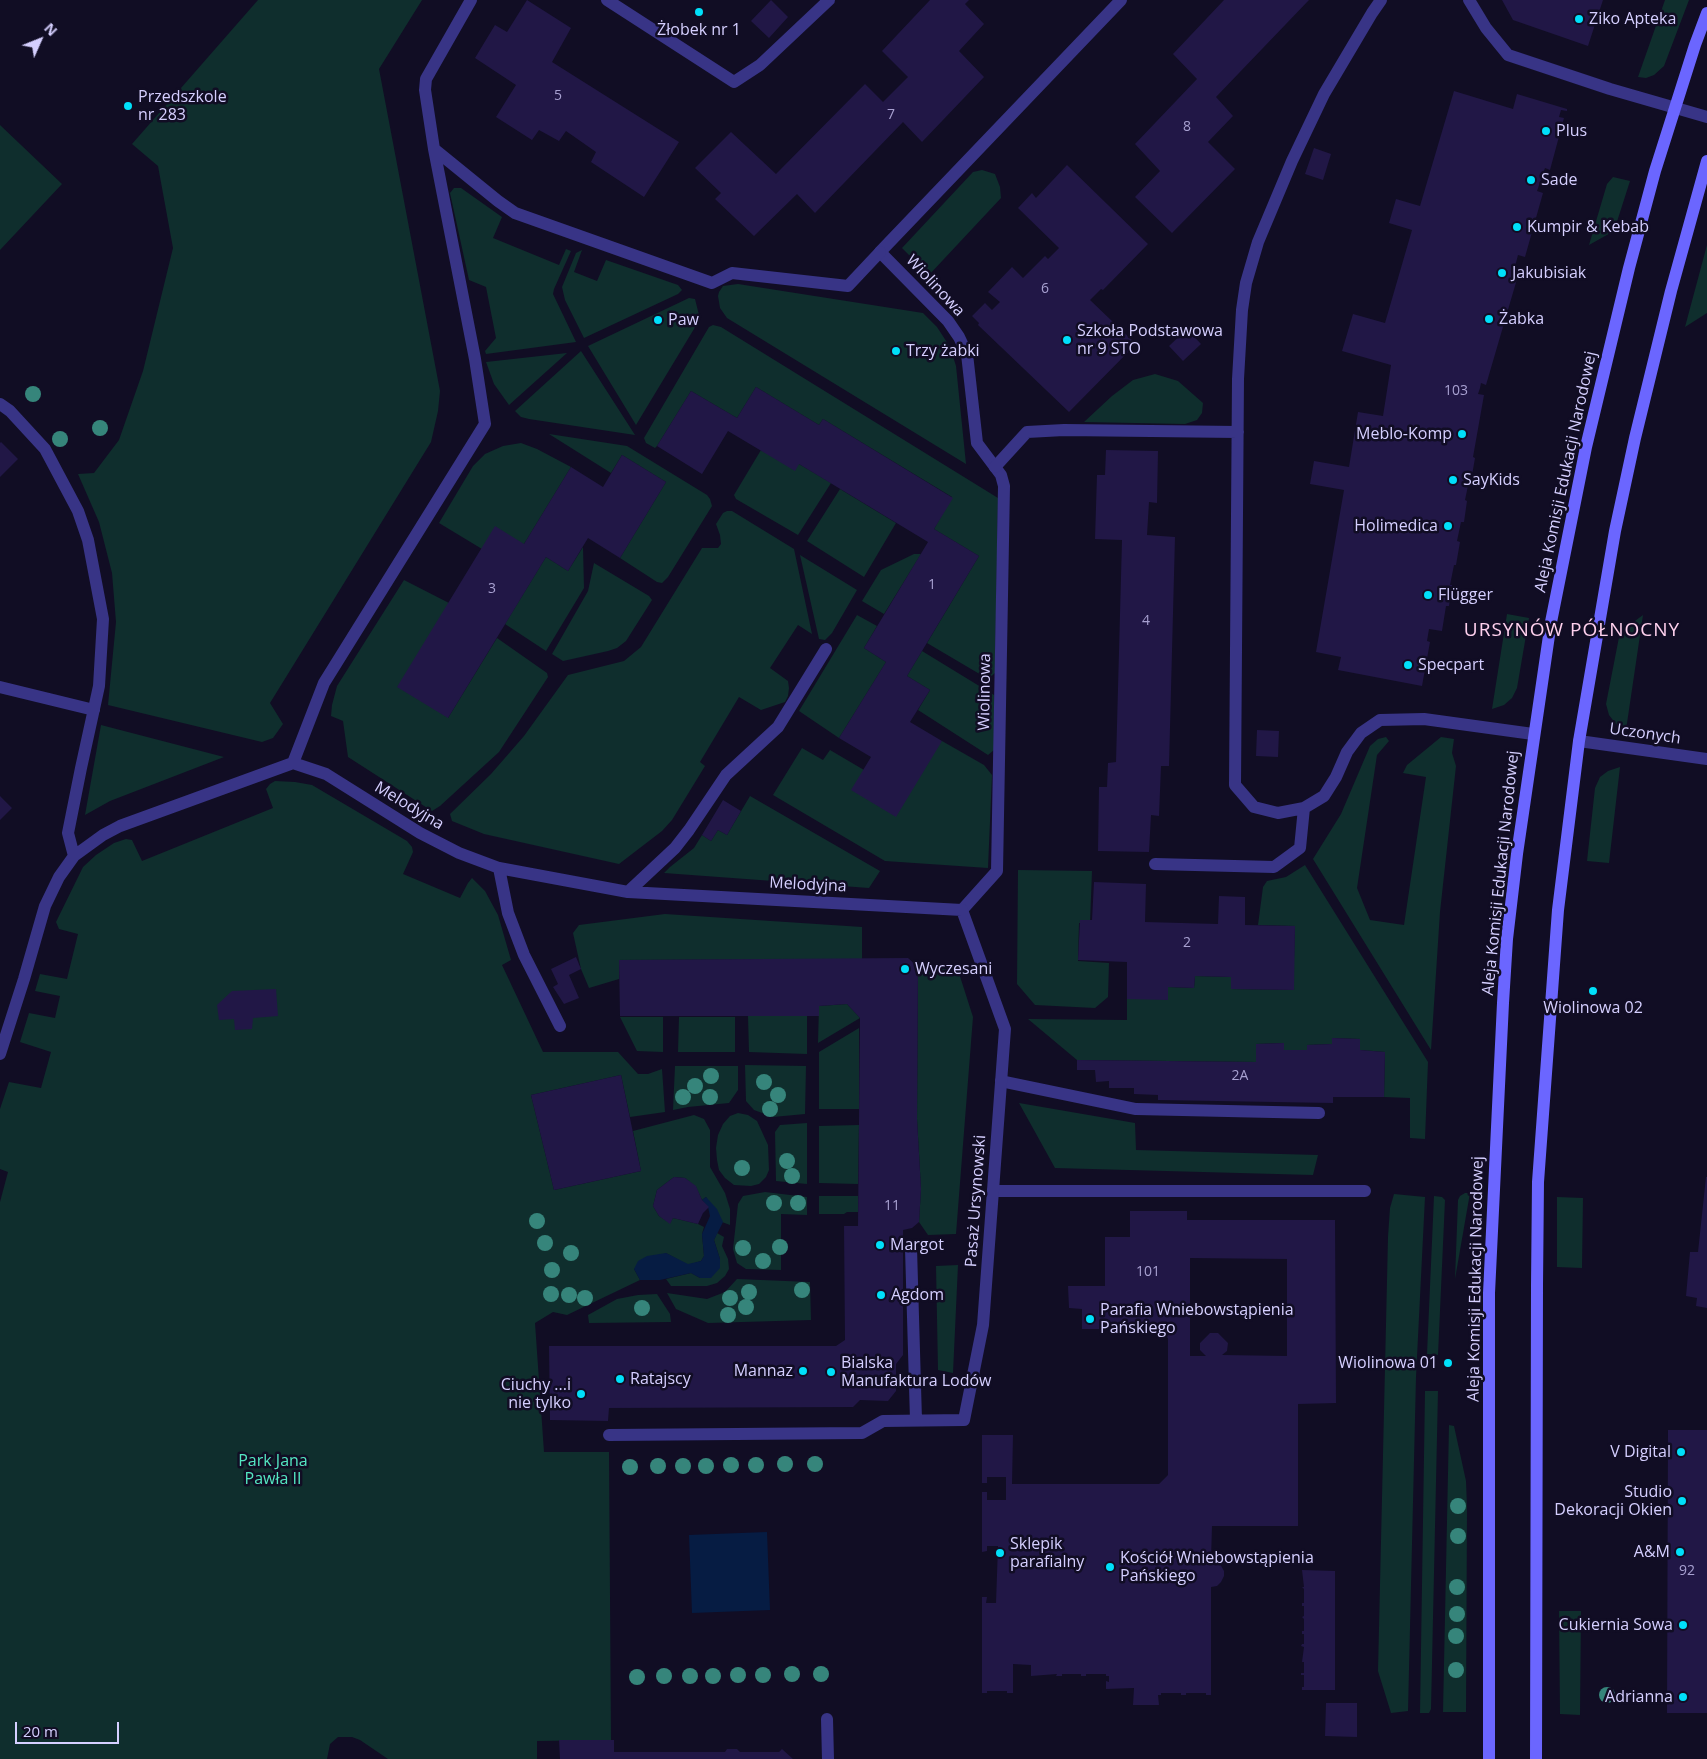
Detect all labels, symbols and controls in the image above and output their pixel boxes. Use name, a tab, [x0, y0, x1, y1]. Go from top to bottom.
marker: Żłobek nr 1	[693, 6, 705, 18]
place label: Ziko Apteka	[1589, 9, 1676, 29]
marker: Ziko Apteka	[1573, 13, 1585, 25]
north arrow	[15, 15, 65, 65]
text: N	[40, 19, 62, 40]
place label: Żłobek nr 1	[657, 20, 741, 40]
place label: Przedszkole nr 283	[138, 87, 227, 125]
house number: 5	[554, 88, 562, 104]
marker: Przedszkole nr 283	[122, 100, 134, 112]
house number: 7	[887, 107, 895, 123]
house number: 8	[1183, 119, 1191, 135]
place label: Plus	[1556, 121, 1587, 141]
marker: Plus	[1540, 125, 1552, 137]
place label: Sade	[1541, 170, 1577, 190]
marker: Sade	[1525, 174, 1537, 186]
place label: Kumpir & Kebab	[1527, 217, 1649, 237]
marker: Kumpir & Kebab	[1511, 221, 1523, 233]
street label: Wiolinowa	[902, 251, 968, 321]
place label: Jakubisiak	[1512, 263, 1586, 283]
marker: Jakubisiak	[1496, 267, 1508, 279]
house number: 6	[1041, 281, 1049, 297]
place label: Żabka	[1499, 309, 1544, 329]
place label: Paw	[668, 310, 699, 330]
marker: Żabka	[1483, 313, 1495, 325]
marker: Paw	[652, 314, 664, 326]
place label: Szkoła Podstawowa nr 9 STO	[1077, 321, 1223, 359]
marker: Szkoła Podstawowa nr 9 STO	[1061, 334, 1073, 346]
place label: Trzy żabki	[906, 341, 980, 361]
marker: Trzy żabki	[890, 345, 902, 357]
street label: Aleja Komisji Edukacji Narodowej	[1531, 350, 1601, 594]
house number: 103	[1444, 383, 1468, 399]
place label: Meblo-Komp	[1356, 424, 1452, 444]
marker: Meblo-Komp	[1456, 428, 1468, 440]
place label: SayKids	[1463, 470, 1520, 490]
marker: SayKids	[1447, 474, 1459, 486]
place label: Holimedica	[1354, 516, 1438, 536]
marker: Holimedica	[1442, 520, 1454, 532]
house number: 1	[928, 577, 936, 593]
house number: 3	[488, 581, 496, 597]
place label: Flügger	[1438, 585, 1493, 605]
marker: Flügger	[1422, 589, 1434, 601]
house number: 4	[1142, 613, 1150, 629]
district label: URSYNÓW PÓŁNOCNY	[1462, 620, 1682, 642]
street label: Wiolinowa	[975, 653, 995, 731]
place label: Specpart	[1418, 655, 1484, 675]
marker: Specpart	[1402, 659, 1414, 671]
street label: Uczonych	[1608, 720, 1682, 748]
street label: Aleja Komisji Edukacji Narodowej	[1479, 750, 1523, 996]
street label: Melodyjna	[371, 778, 447, 834]
street label: Melodyjna	[769, 873, 847, 897]
house number: 2	[1183, 935, 1191, 951]
place label: Wyczesani	[915, 959, 992, 979]
marker: Wyczesani	[899, 963, 911, 975]
marker: Wiolinowa 02	[1587, 985, 1599, 997]
place label: Wiolinowa 02	[1543, 998, 1643, 1018]
house number: 2A	[1232, 1068, 1248, 1084]
street label: Pasaż Ursynowski	[962, 1134, 990, 1268]
street label: Aleja Komisji Edukacji Narodowej	[1464, 1156, 1488, 1402]
house number: 11	[884, 1198, 900, 1214]
place label: Margot	[890, 1235, 944, 1255]
marker: Margot	[874, 1239, 886, 1251]
house number: 101	[1136, 1264, 1160, 1280]
place label: Agdom	[891, 1285, 944, 1305]
marker: Agdom	[875, 1289, 887, 1301]
place label: Parafia Wniebowstąpienia Pańskiego	[1100, 1300, 1294, 1338]
marker: Parafia Wniebowstąpienia Pańskiego	[1084, 1313, 1096, 1325]
place label: Bialska Manufaktura Lodów	[841, 1353, 991, 1391]
place label: Wiolinowa 01	[1338, 1353, 1438, 1373]
marker: Wiolinowa 01	[1442, 1357, 1454, 1369]
place label: Mannaz	[734, 1361, 793, 1381]
marker: Mannaz	[797, 1365, 809, 1377]
marker: Bialska Manufaktura Lodów	[825, 1366, 837, 1378]
place label: Ratajscy	[630, 1369, 691, 1389]
marker: Ratajscy	[614, 1373, 626, 1385]
place label: Ciuchy ...i nie tylko	[501, 1375, 571, 1413]
marker: Ciuchy ...i nie tylko	[575, 1388, 587, 1400]
place label: V Digital	[1610, 1442, 1671, 1462]
marker: V Digital	[1675, 1446, 1687, 1458]
park label: Park Jana Pawła II	[238, 1451, 308, 1489]
place label: Studio Dekoracji Okien	[1554, 1482, 1672, 1520]
marker: Studio Dekoracji Okien	[1676, 1495, 1688, 1507]
place label: Sklepik parafialny	[1010, 1534, 1084, 1572]
place label: A&M	[1634, 1542, 1670, 1562]
marker: A&M	[1674, 1546, 1686, 1558]
marker: Sklepik parafialny	[994, 1547, 1006, 1559]
place label: Kościół Wniebowstąpienia Pańskiego	[1120, 1548, 1314, 1586]
marker: Kościół Wniebowstąpienia Pańskiego	[1104, 1561, 1116, 1573]
house number: 92	[1679, 1563, 1695, 1579]
place label: Cukiernia Sowa	[1559, 1615, 1673, 1635]
marker: Cukiernia Sowa	[1677, 1619, 1689, 1631]
place label: Adrianna	[1605, 1687, 1673, 1707]
marker: Adrianna	[1677, 1691, 1689, 1703]
scale bar	[18, 1712, 121, 1744]
text: 20 m	[23, 1721, 58, 1741]

